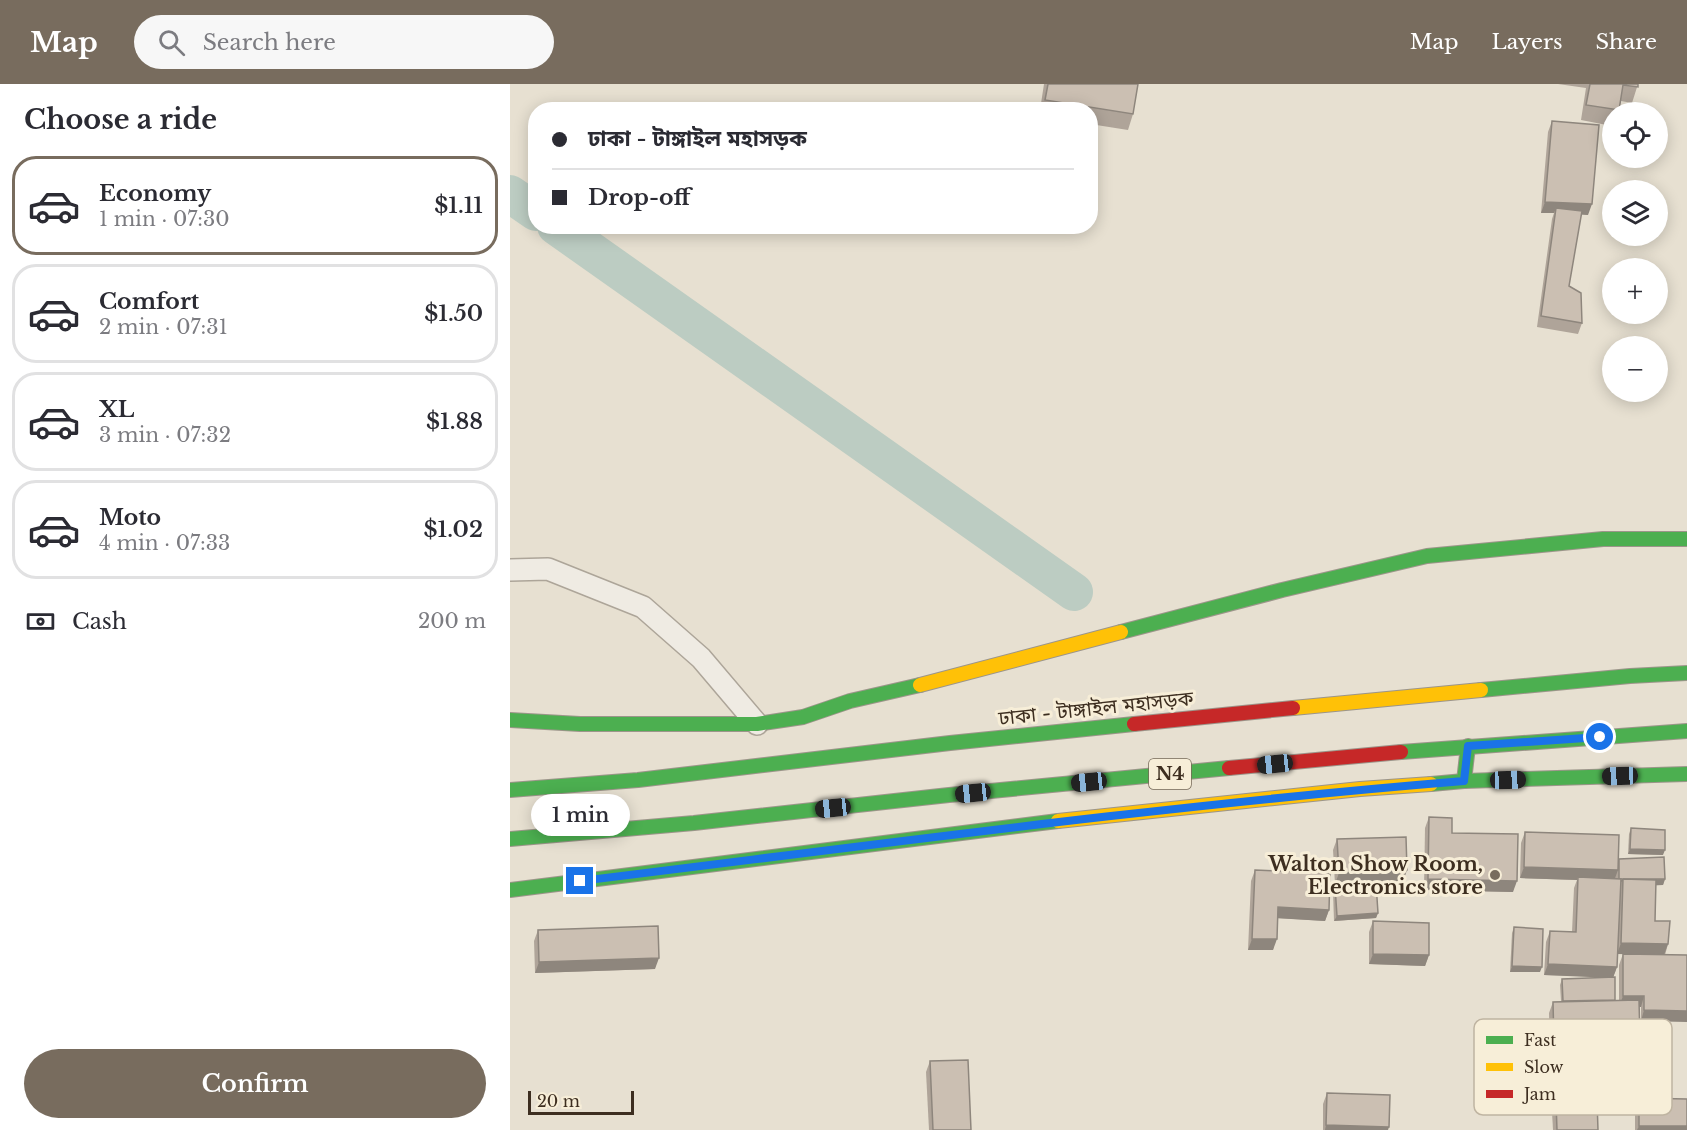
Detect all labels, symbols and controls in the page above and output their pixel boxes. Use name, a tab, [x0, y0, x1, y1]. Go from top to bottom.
search box	[134, 15, 554, 69]
text: Map	[30, 25, 98, 60]
icon: search	[155, 26, 188, 59]
text: Search here	[203, 29, 336, 56]
text: Map	[1410, 29, 1459, 55]
text: Layers	[1492, 29, 1563, 55]
text: Share	[1596, 29, 1657, 55]
map controls	[1602, 102, 1668, 402]
button: locate	[1602, 102, 1668, 168]
text: Choose a ride	[24, 103, 217, 136]
text: ঢাকা - টাঙ্গাইল মহাসড়ক	[588, 125, 807, 152]
icon: car	[27, 179, 81, 233]
text: Economy	[99, 180, 211, 207]
button: layers	[1602, 180, 1668, 246]
text: Drop-off	[588, 184, 690, 211]
text: $1.11	[434, 192, 483, 219]
text: 1 min · 07:30	[99, 207, 230, 231]
button: +	[1602, 258, 1668, 324]
icon: car	[27, 287, 81, 341]
text: Comfort	[99, 288, 199, 315]
text: $1.50	[424, 300, 483, 327]
text: 2 min · 07:31	[99, 315, 228, 339]
button: −	[1602, 336, 1668, 402]
icon: car	[27, 395, 81, 449]
text: XL	[99, 396, 134, 423]
text: $1.88	[426, 408, 483, 435]
text: 3 min · 07:32	[99, 423, 231, 447]
icon: car	[27, 503, 81, 557]
text: Moto	[99, 504, 161, 531]
text: $1.02	[424, 516, 483, 543]
text: 4 min · 07:33	[99, 531, 230, 555]
icon: cash	[24, 605, 57, 638]
text: Cash	[72, 608, 127, 635]
text: 200 m	[418, 609, 486, 633]
street label: ঢাকা - টাঙ্গাইল মহাসড়ক	[996, 686, 1196, 730]
route start	[1586, 723, 1613, 750]
car	[1256, 753, 1294, 775]
road number: N4	[1149, 759, 1191, 789]
car	[1602, 766, 1638, 786]
car	[1490, 770, 1526, 790]
car	[1070, 771, 1108, 793]
car	[954, 782, 992, 804]
callout: 1 min	[530, 794, 629, 836]
car	[814, 797, 852, 819]
text: 1 min	[552, 803, 609, 827]
place label: Walton Show Room, Electronics store	[1267, 852, 1483, 899]
route end	[566, 867, 593, 894]
marker: Walton Show Room, Electronics store	[1488, 868, 1502, 882]
legend	[1474, 1019, 1672, 1115]
text: Fast	[1524, 1030, 1556, 1050]
button: Confirm	[24, 1049, 486, 1118]
text: Slow	[1524, 1057, 1564, 1077]
text: Jam	[1522, 1084, 1556, 1104]
scale bar	[528, 1088, 634, 1116]
text: 20 m	[537, 1091, 580, 1111]

